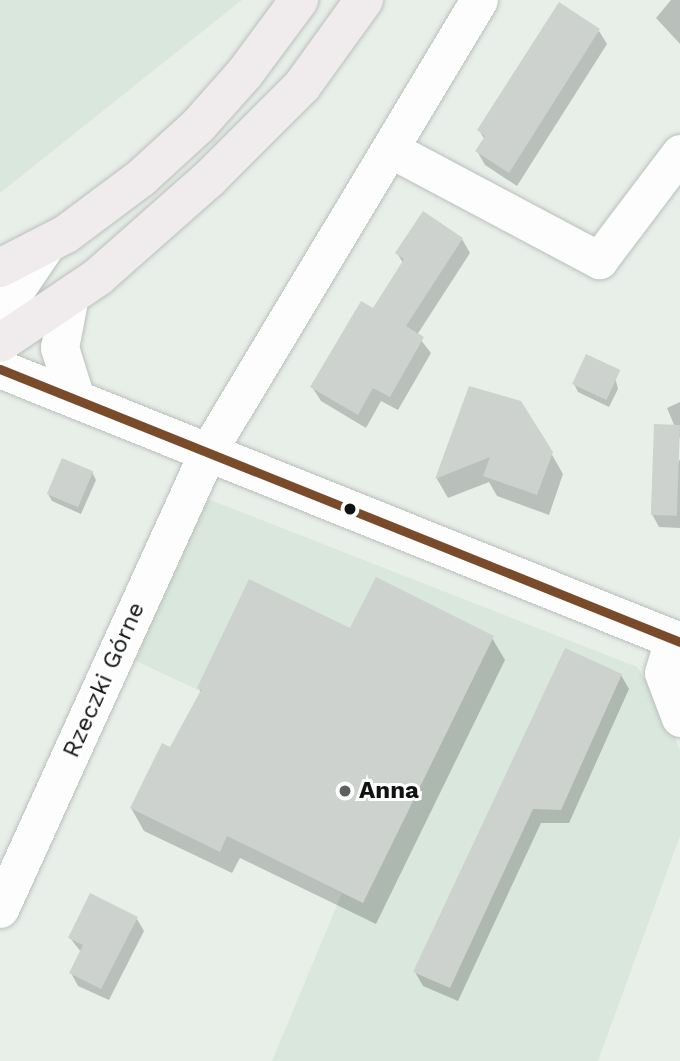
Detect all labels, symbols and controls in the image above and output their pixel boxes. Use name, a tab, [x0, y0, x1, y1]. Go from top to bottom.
unlabelled marker	[343, 502, 357, 516]
street label: Rzeczki Górne	[57, 598, 151, 762]
place label: Anna	[359, 777, 419, 805]
marker: Anna	[337, 783, 353, 799]

